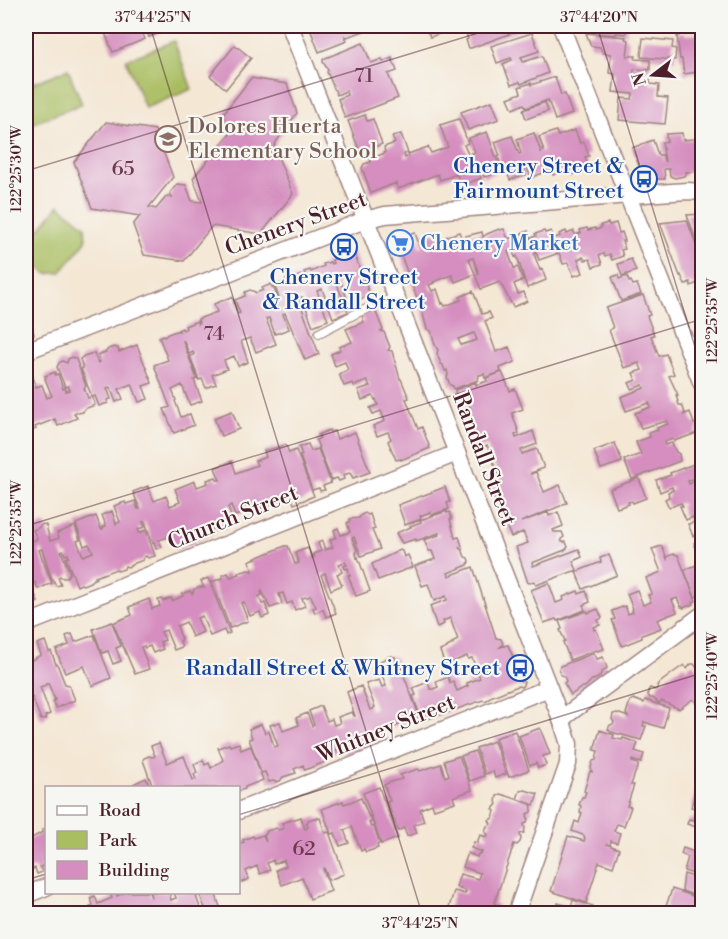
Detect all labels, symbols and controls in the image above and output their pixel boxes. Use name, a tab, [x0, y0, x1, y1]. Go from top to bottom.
text: 37°44'25"N	[115, 8, 191, 27]
text: 37°44'20"N	[560, 8, 638, 27]
north arrow	[623, 45, 683, 105]
house number: 71	[354, 64, 374, 89]
text: N	[628, 70, 651, 88]
place label: Dolores Huerta Elementary School	[188, 113, 378, 165]
school or university icon: Dolores Huerta Elementary School	[153, 124, 183, 154]
text: 122°25'30"W	[7, 125, 26, 213]
place label: Chenery Street & Fairmount Street	[453, 153, 624, 205]
house number: 65	[111, 157, 135, 182]
bus stop icon: Chenery Street & Fairmount Street	[629, 164, 659, 194]
street label: Chenery Street	[221, 186, 371, 262]
supermarket icon: Chenery Market	[385, 228, 415, 258]
place label: Chenery Market	[420, 230, 579, 257]
bus stop icon: Chenery Street & Randall Street	[329, 232, 359, 262]
place label: Chenery Street & Randall Street	[262, 264, 426, 316]
text: 122°25'35"W	[703, 278, 722, 364]
house number: 74	[204, 322, 225, 347]
street label: Randall Street	[446, 388, 522, 530]
street label: Church Street	[164, 479, 302, 556]
text: 122°25'35"W	[7, 480, 26, 566]
text: 122°25'40"W	[703, 632, 722, 720]
bus stop icon: Randall Street & Whitney Street	[505, 653, 535, 683]
place label: Randall Street & Whitney Street	[185, 655, 500, 682]
street label: Whitney Street	[312, 689, 459, 769]
legend	[45, 786, 240, 894]
text: Road	[99, 799, 142, 822]
text: Park	[99, 829, 138, 852]
house number: 62	[292, 837, 316, 862]
text: Building	[98, 859, 170, 882]
text: 37°44'25"N	[382, 914, 458, 933]

